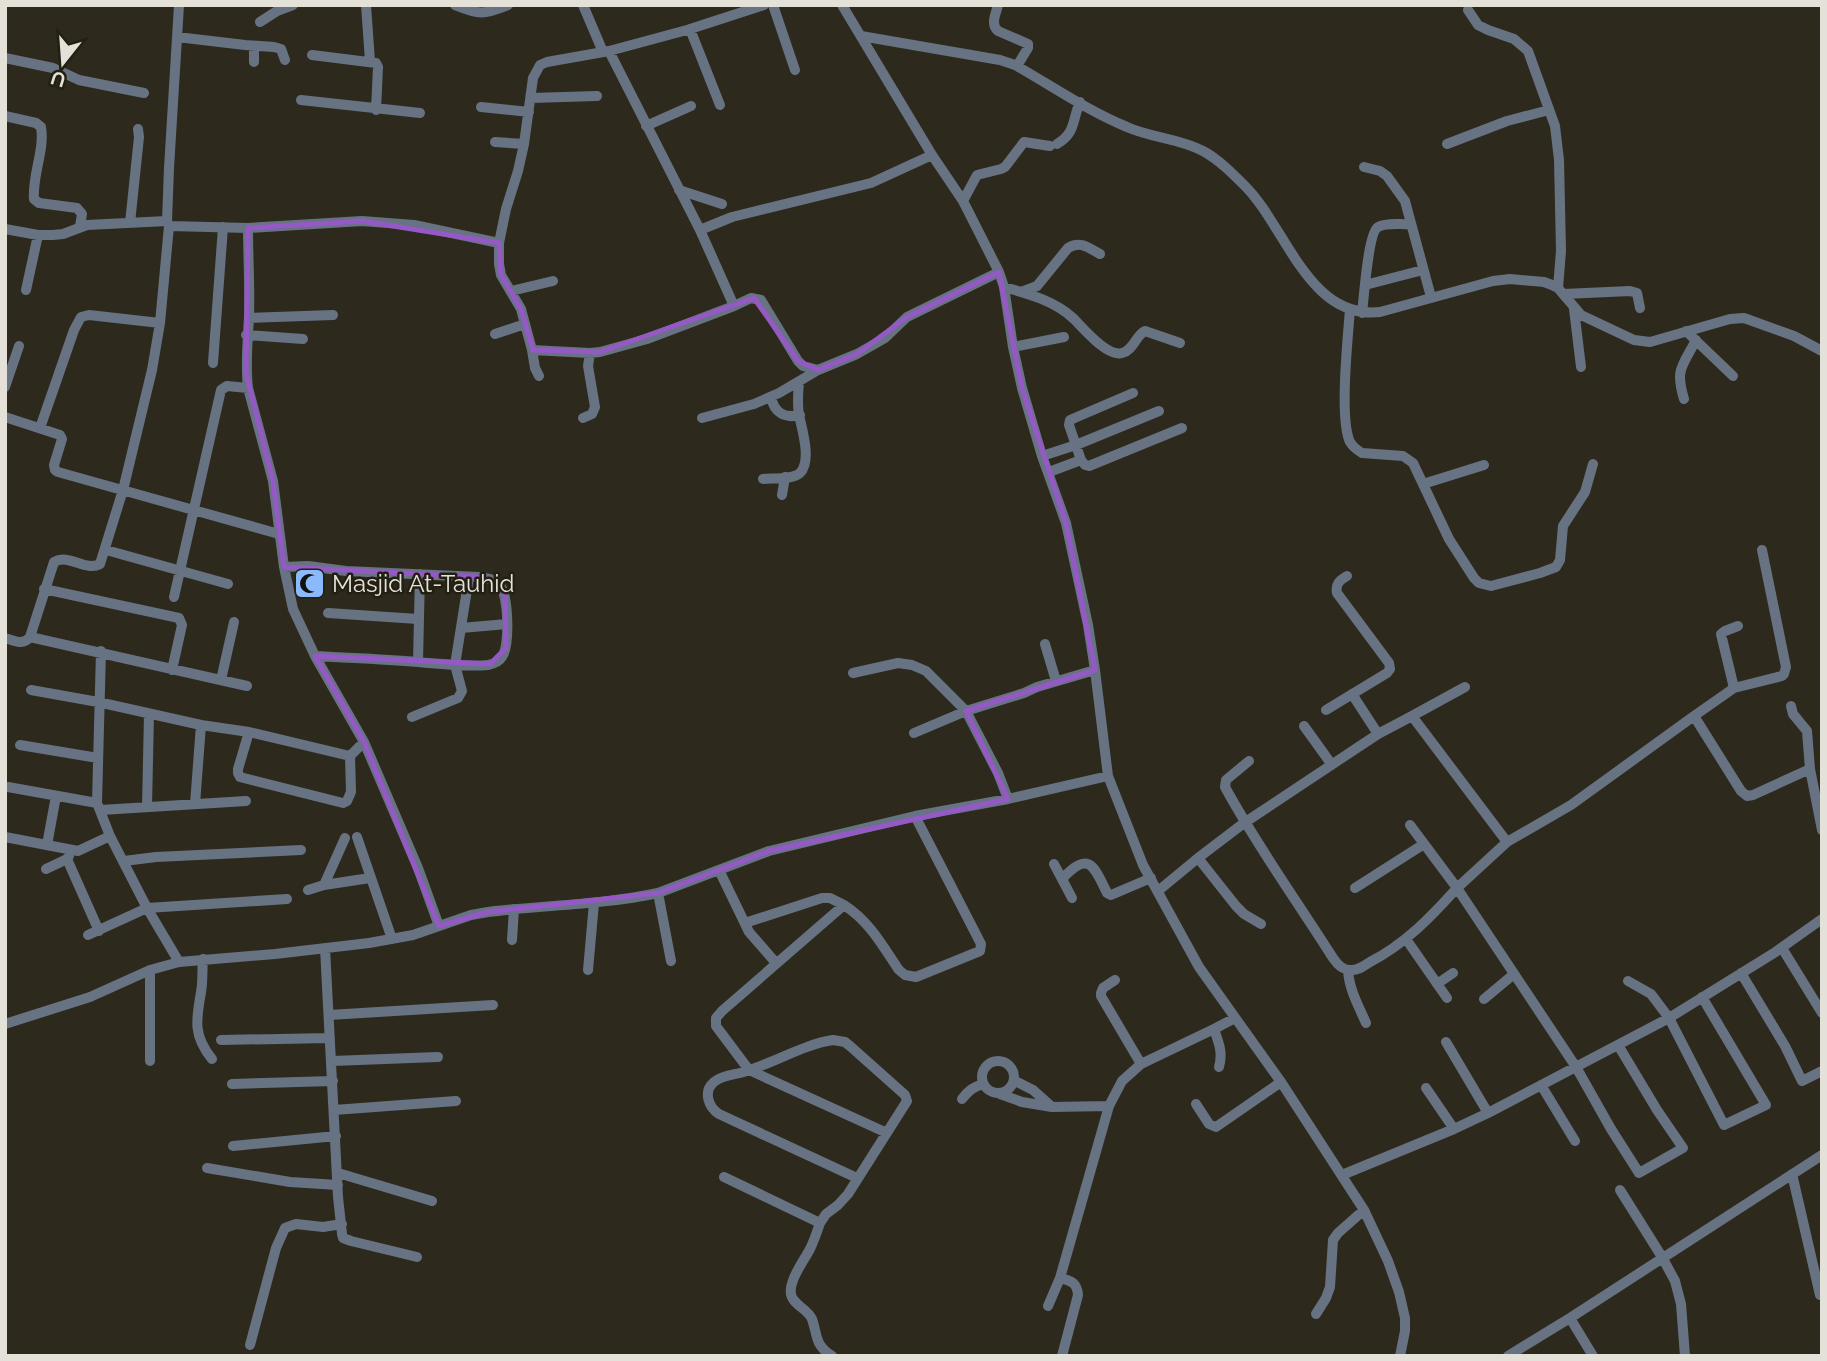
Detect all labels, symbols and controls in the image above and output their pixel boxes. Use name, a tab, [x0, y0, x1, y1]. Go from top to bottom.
north arrow	[28, 28, 98, 98]
text: U	[48, 67, 68, 92]
mosque icon: Masjid At-Tauhid	[292, 567, 326, 601]
place label: Masjid At-Tauhid	[332, 569, 514, 598]

